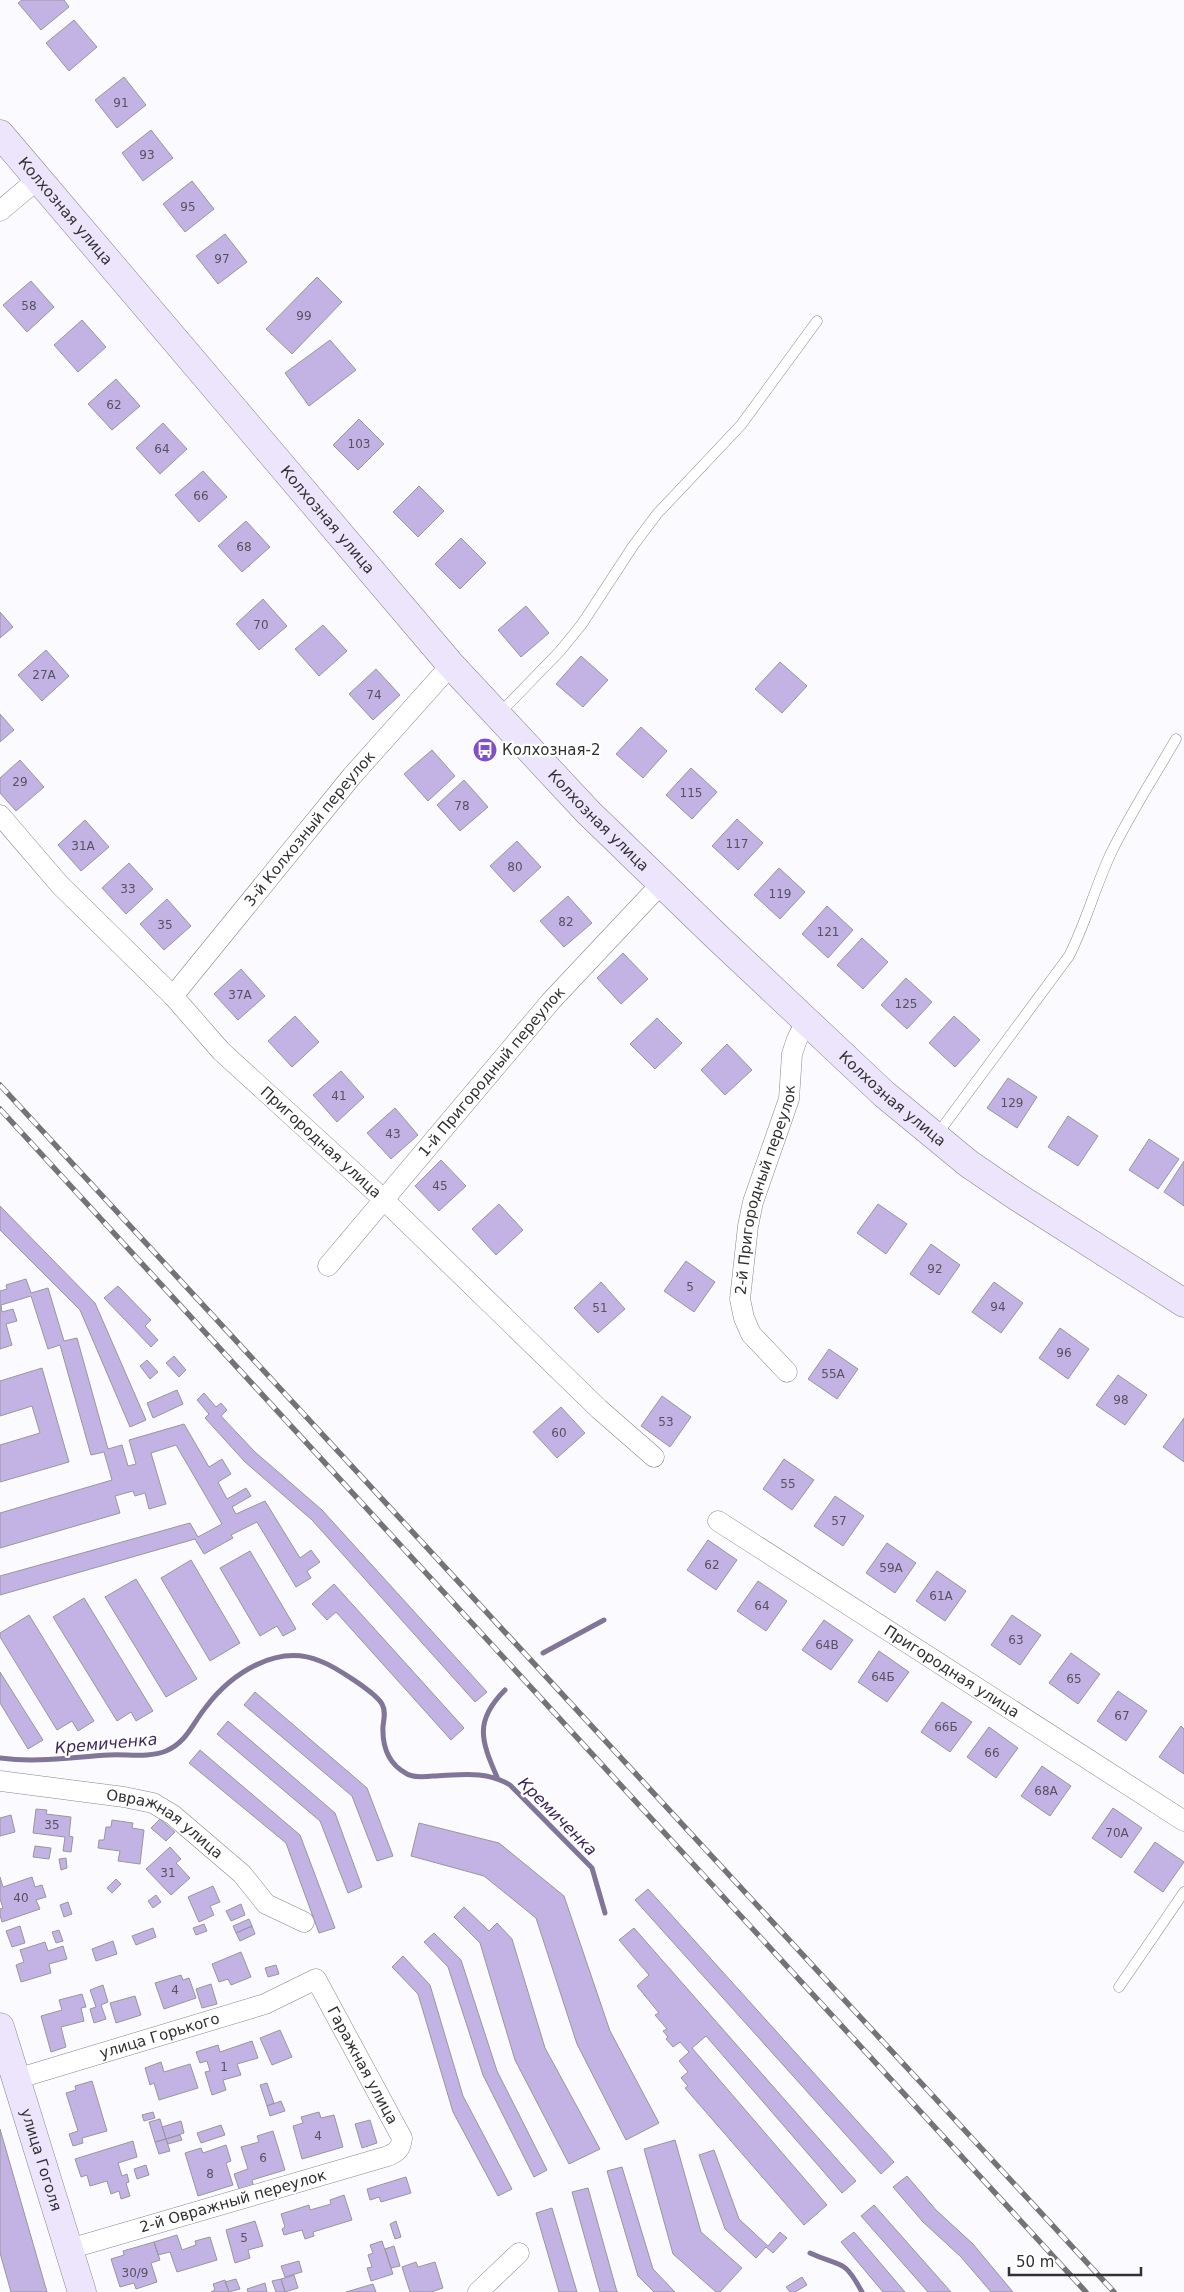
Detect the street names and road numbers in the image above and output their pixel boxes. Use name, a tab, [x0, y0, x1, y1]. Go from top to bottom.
street label: Колхозная улица	[15, 153, 116, 269]
street label: Колхозная улица	[277, 462, 378, 577]
street label: 3-й Колхозный переулок	[241, 747, 379, 910]
street label: Колхозная улица	[544, 766, 653, 875]
street label: 1-й Пригородный переулок	[415, 983, 569, 1160]
street label: Колхозная улица	[835, 1047, 950, 1150]
street label: Пригородная улица	[257, 1083, 385, 1202]
street label: 2-й Пригородный переулок	[732, 1084, 799, 1296]
street label: Пригородная улица	[881, 1621, 1023, 1722]
street label: Овражная улица	[105, 1786, 227, 1863]
street label: Гаражная улица	[324, 2003, 402, 2127]
street label: улица Горького	[97, 2009, 222, 2062]
street label: улица Гоголя	[17, 2106, 65, 2213]
street label: 2-й Овражный переулок	[138, 2166, 328, 2236]

